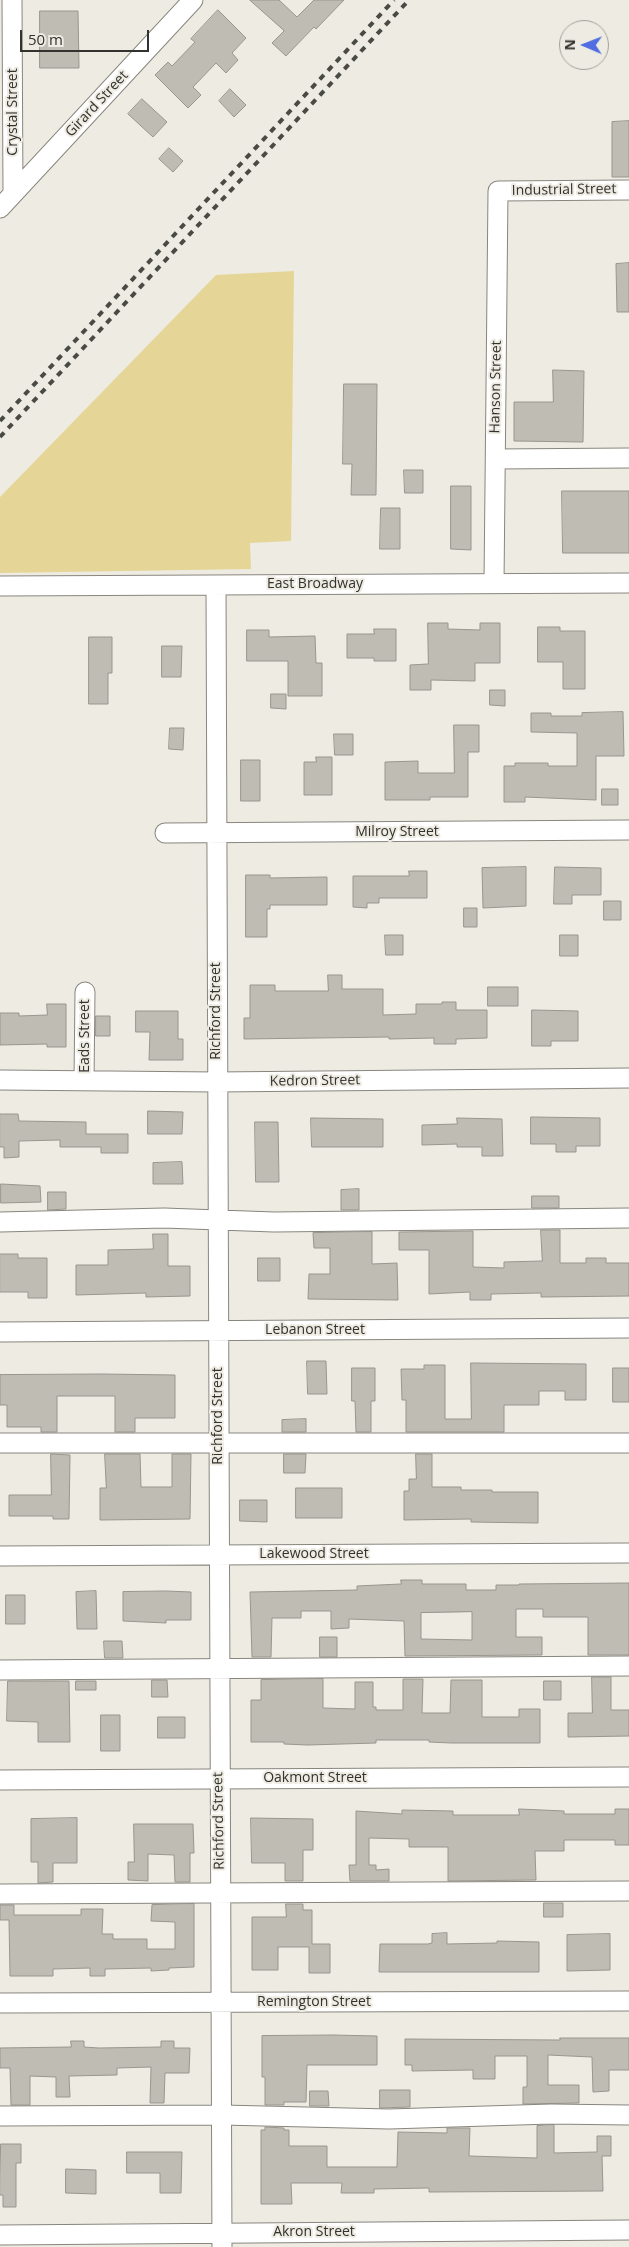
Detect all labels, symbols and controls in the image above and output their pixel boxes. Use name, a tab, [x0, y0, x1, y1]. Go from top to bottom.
scale bar	[22, 20, 151, 52]
north arrow	[559, 20, 609, 70]
text: 50 m	[28, 29, 63, 49]
text: N	[560, 39, 579, 51]
street label: Girard Street	[62, 67, 132, 141]
street label: Crystal Street	[5, 68, 21, 156]
street label: Industrial Street	[512, 181, 616, 199]
street label: Hanson Street	[487, 340, 505, 434]
street label: East Broadway	[267, 576, 363, 592]
street label: Milroy Street	[355, 824, 439, 840]
street label: Richford Street	[208, 962, 224, 1060]
street label: Eads Street	[77, 999, 93, 1073]
street label: Kedron Street	[270, 1072, 360, 1090]
street label: Lebanon Street	[265, 1322, 365, 1338]
street label: Richford Street	[210, 1367, 226, 1465]
street label: Lakewood Street	[259, 1546, 369, 1562]
street label: Oakmont Street	[263, 1770, 367, 1786]
street label: Richford Street	[210, 1772, 228, 1870]
street label: Remington Street	[257, 1994, 371, 2010]
street label: Akron Street	[273, 2224, 355, 2240]

